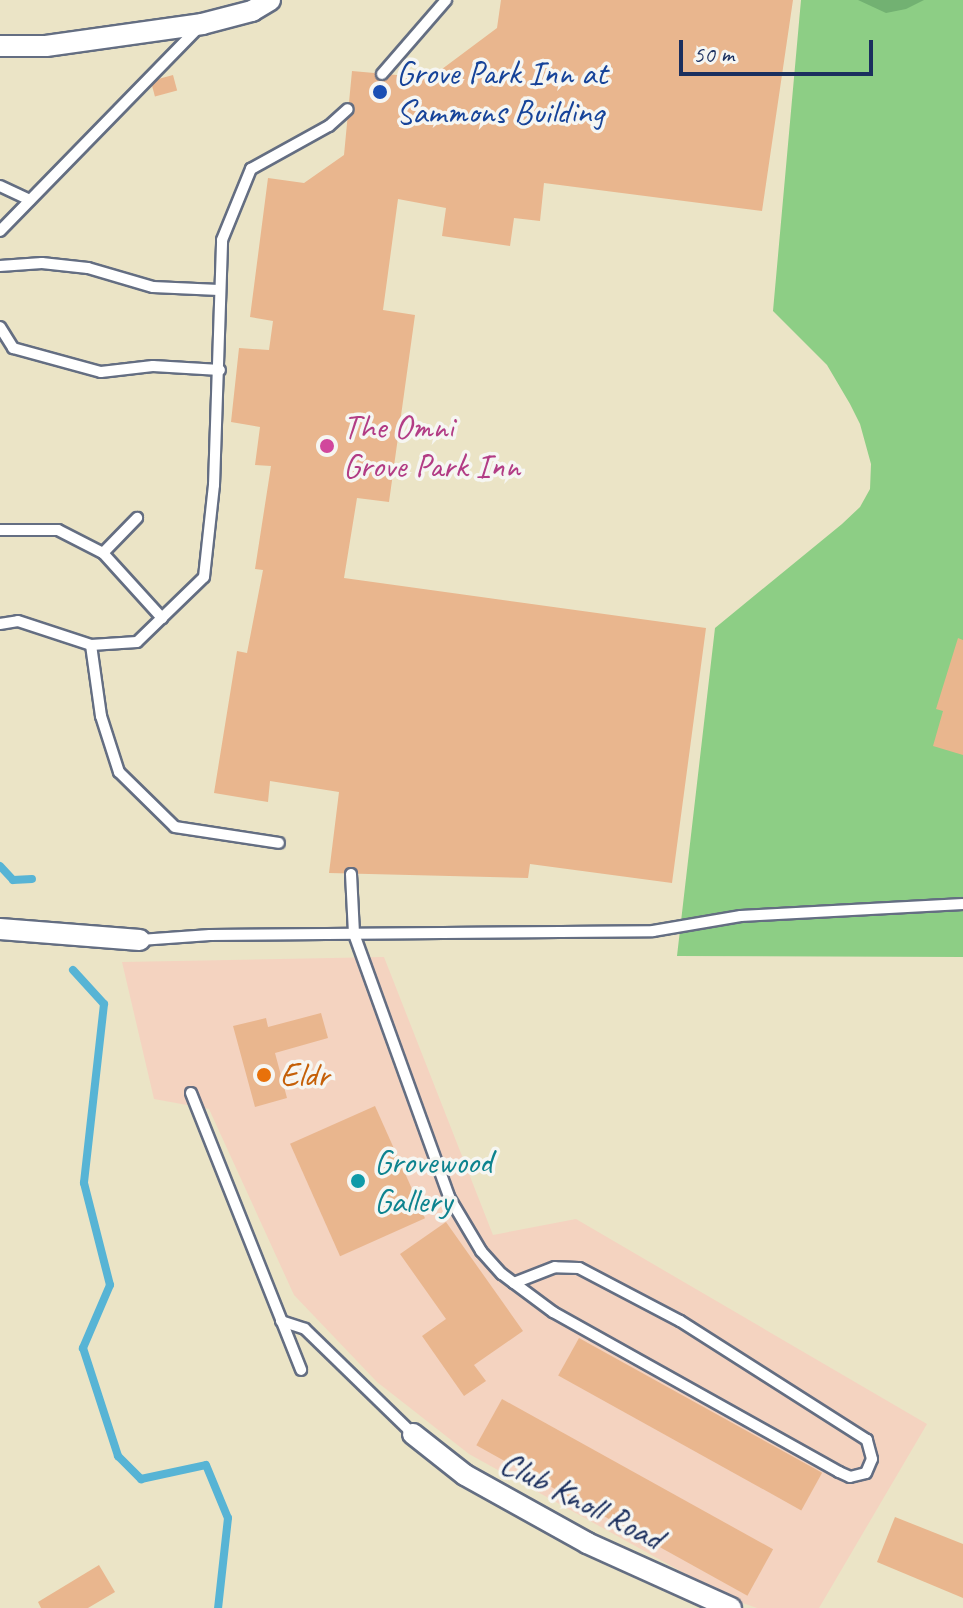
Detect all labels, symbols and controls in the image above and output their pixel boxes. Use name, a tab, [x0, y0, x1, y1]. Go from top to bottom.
scale bar	[683, 24, 877, 74]
text: 50 m	[693, 39, 734, 69]
place label: Grove Park Inn at Sammons Building	[396, 52, 608, 132]
marker: Grove Park Inn at Sammons Building	[371, 83, 389, 101]
place label: The Omni Grove Park Inn	[343, 406, 520, 486]
marker: The Omni Grove Park Inn	[318, 437, 336, 455]
place label: Eldr	[280, 1055, 329, 1095]
marker: Eldr	[255, 1066, 273, 1084]
place label: Grovewood Gallery	[374, 1141, 492, 1220]
marker: Grovewood Gallery	[349, 1172, 367, 1190]
street label: Club Knoll Road	[494, 1442, 670, 1558]

